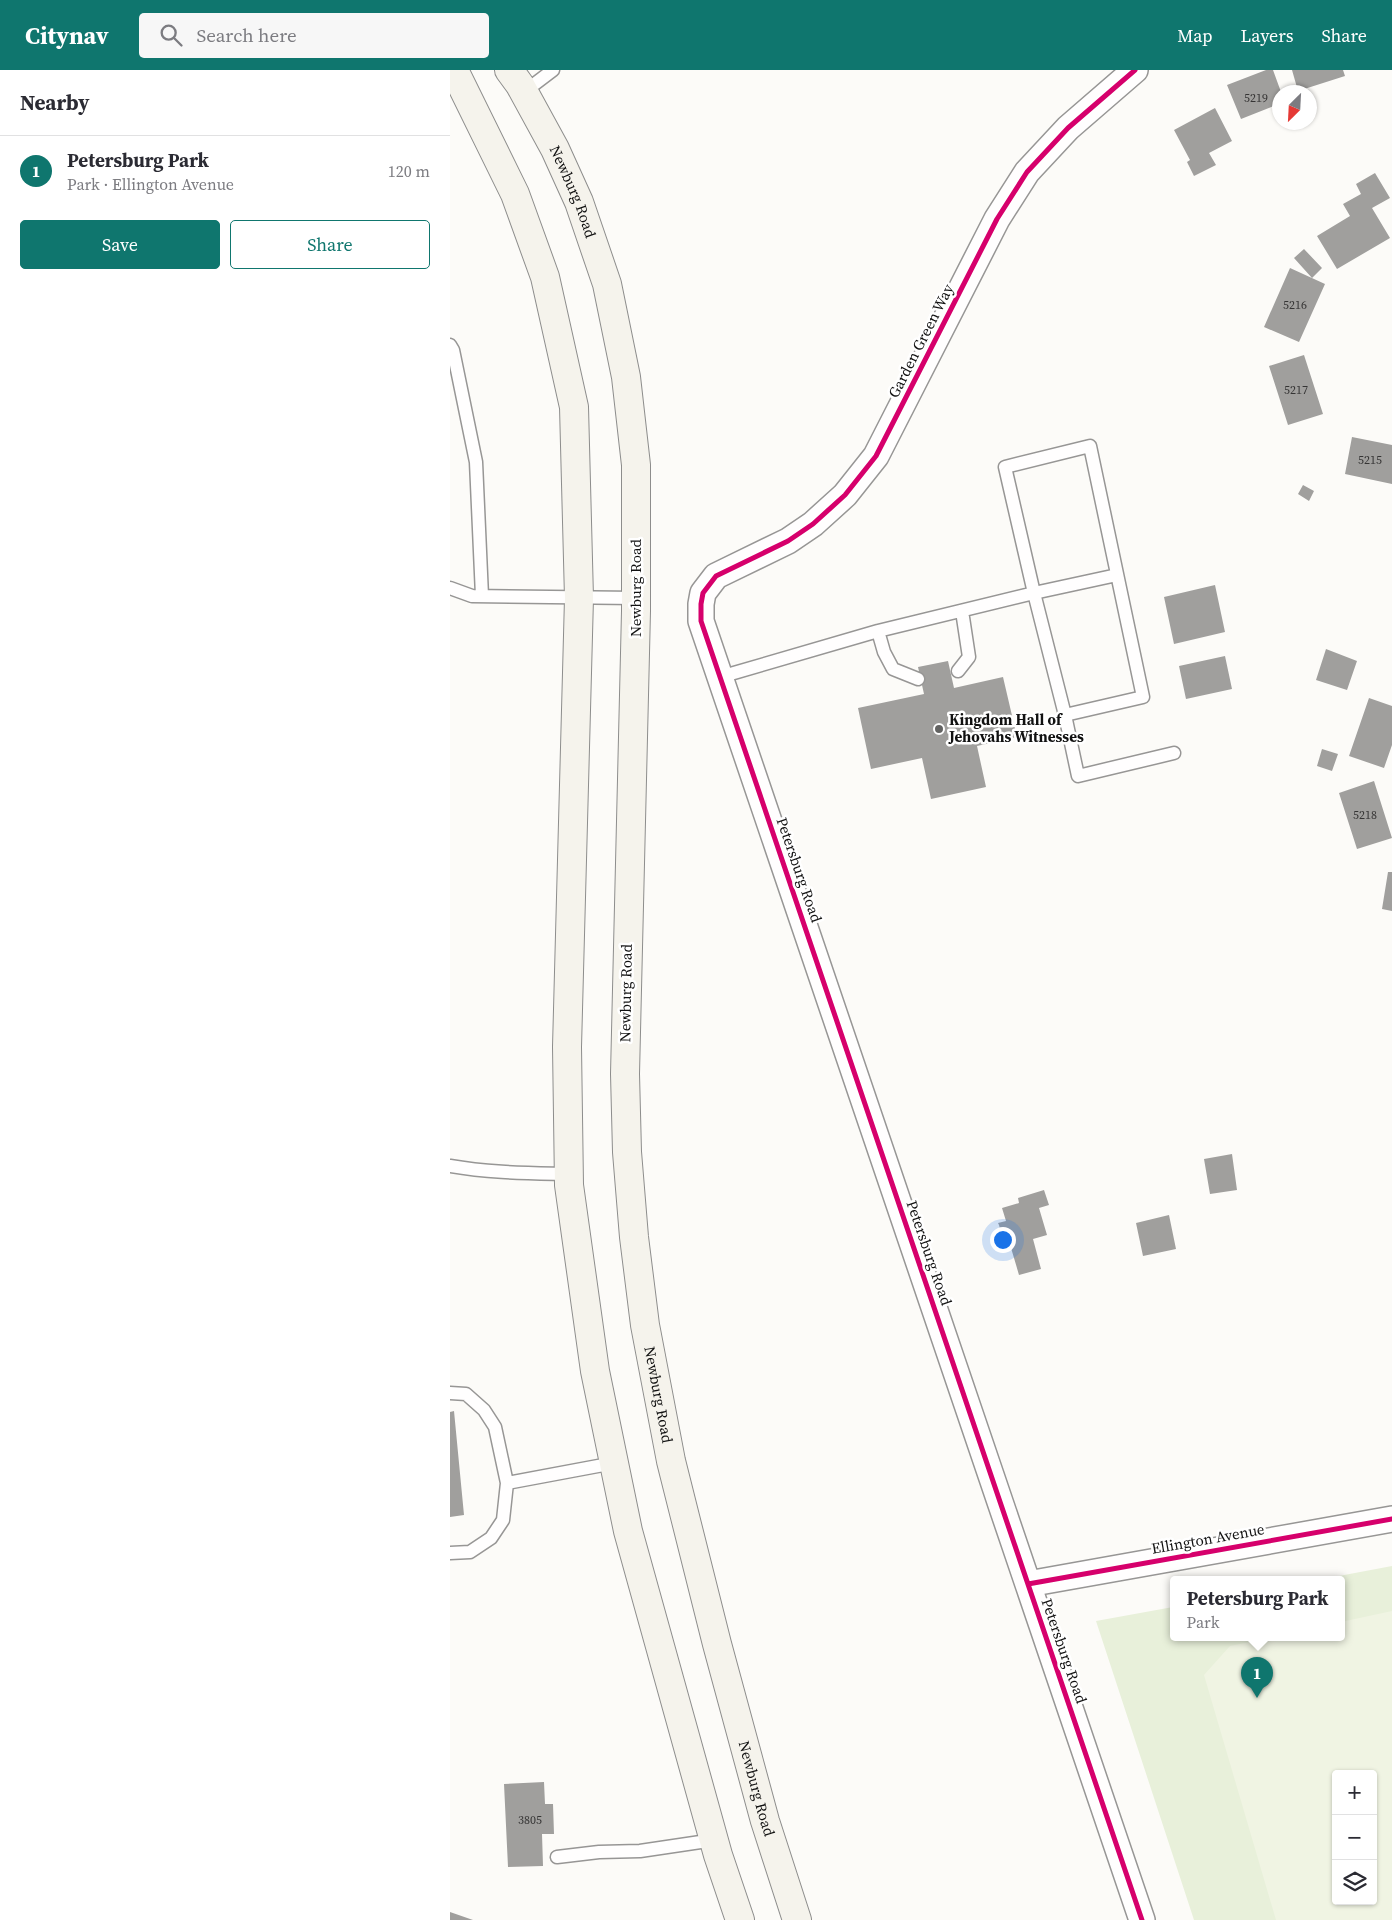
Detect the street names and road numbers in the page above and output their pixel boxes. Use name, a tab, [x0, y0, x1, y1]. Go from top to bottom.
street label: Newburg Road	[545, 142, 602, 241]
street label: Garden Green Way	[883, 280, 958, 401]
street label: Newburg Road	[625, 538, 646, 637]
street label: Petersburg Road	[772, 814, 827, 926]
street label: Newburg Road	[614, 943, 637, 1042]
street label: Petersburg Road	[902, 1197, 957, 1309]
street label: Newburg Road	[639, 1344, 678, 1445]
street label: Ellington Avenue	[1150, 1518, 1266, 1559]
street label: Petersburg Road	[1037, 1595, 1092, 1707]
street label: Newburg Road	[734, 1738, 780, 1839]

